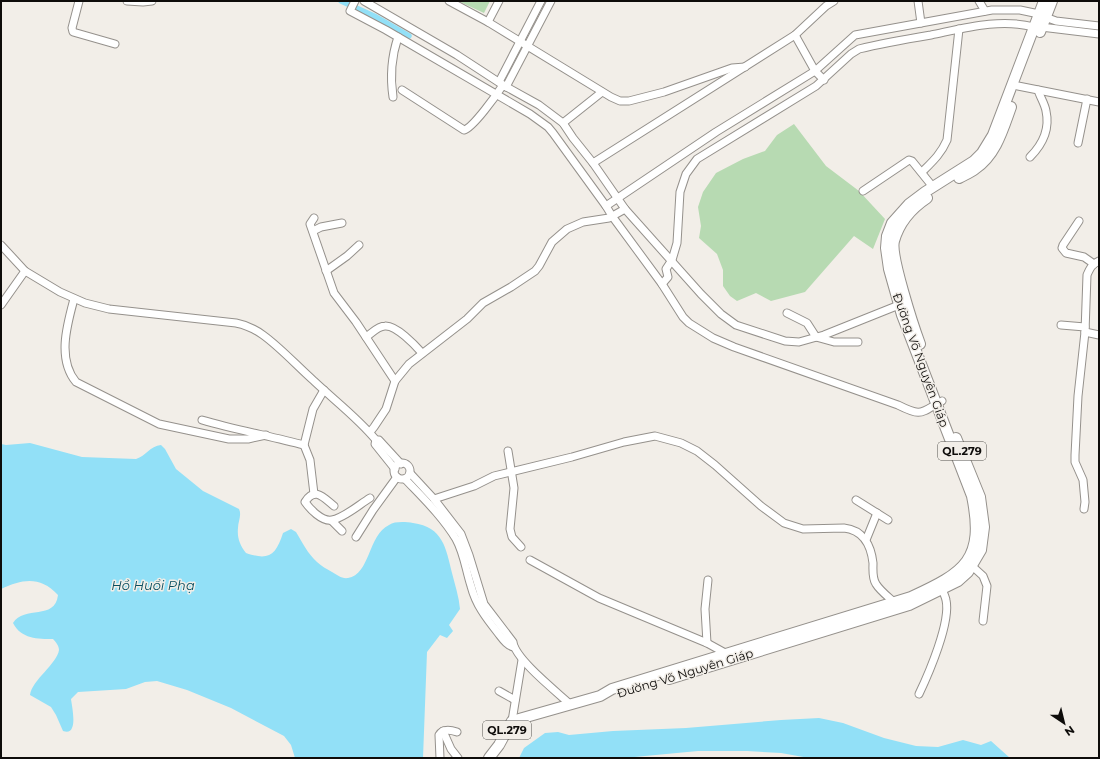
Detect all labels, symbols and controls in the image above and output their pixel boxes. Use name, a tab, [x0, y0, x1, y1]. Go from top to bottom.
street label: Đường Võ Nguyên Giáp	[890, 291, 952, 429]
road number: QL.279	[938, 442, 986, 460]
water label: Hồ Huổi Phạ	[111, 577, 195, 593]
street label: Đường Võ Nguyên Giáp	[615, 645, 755, 701]
north arrow	[1044, 703, 1084, 743]
road number: QL.279	[483, 721, 531, 739]
text: N	[1062, 723, 1077, 739]

